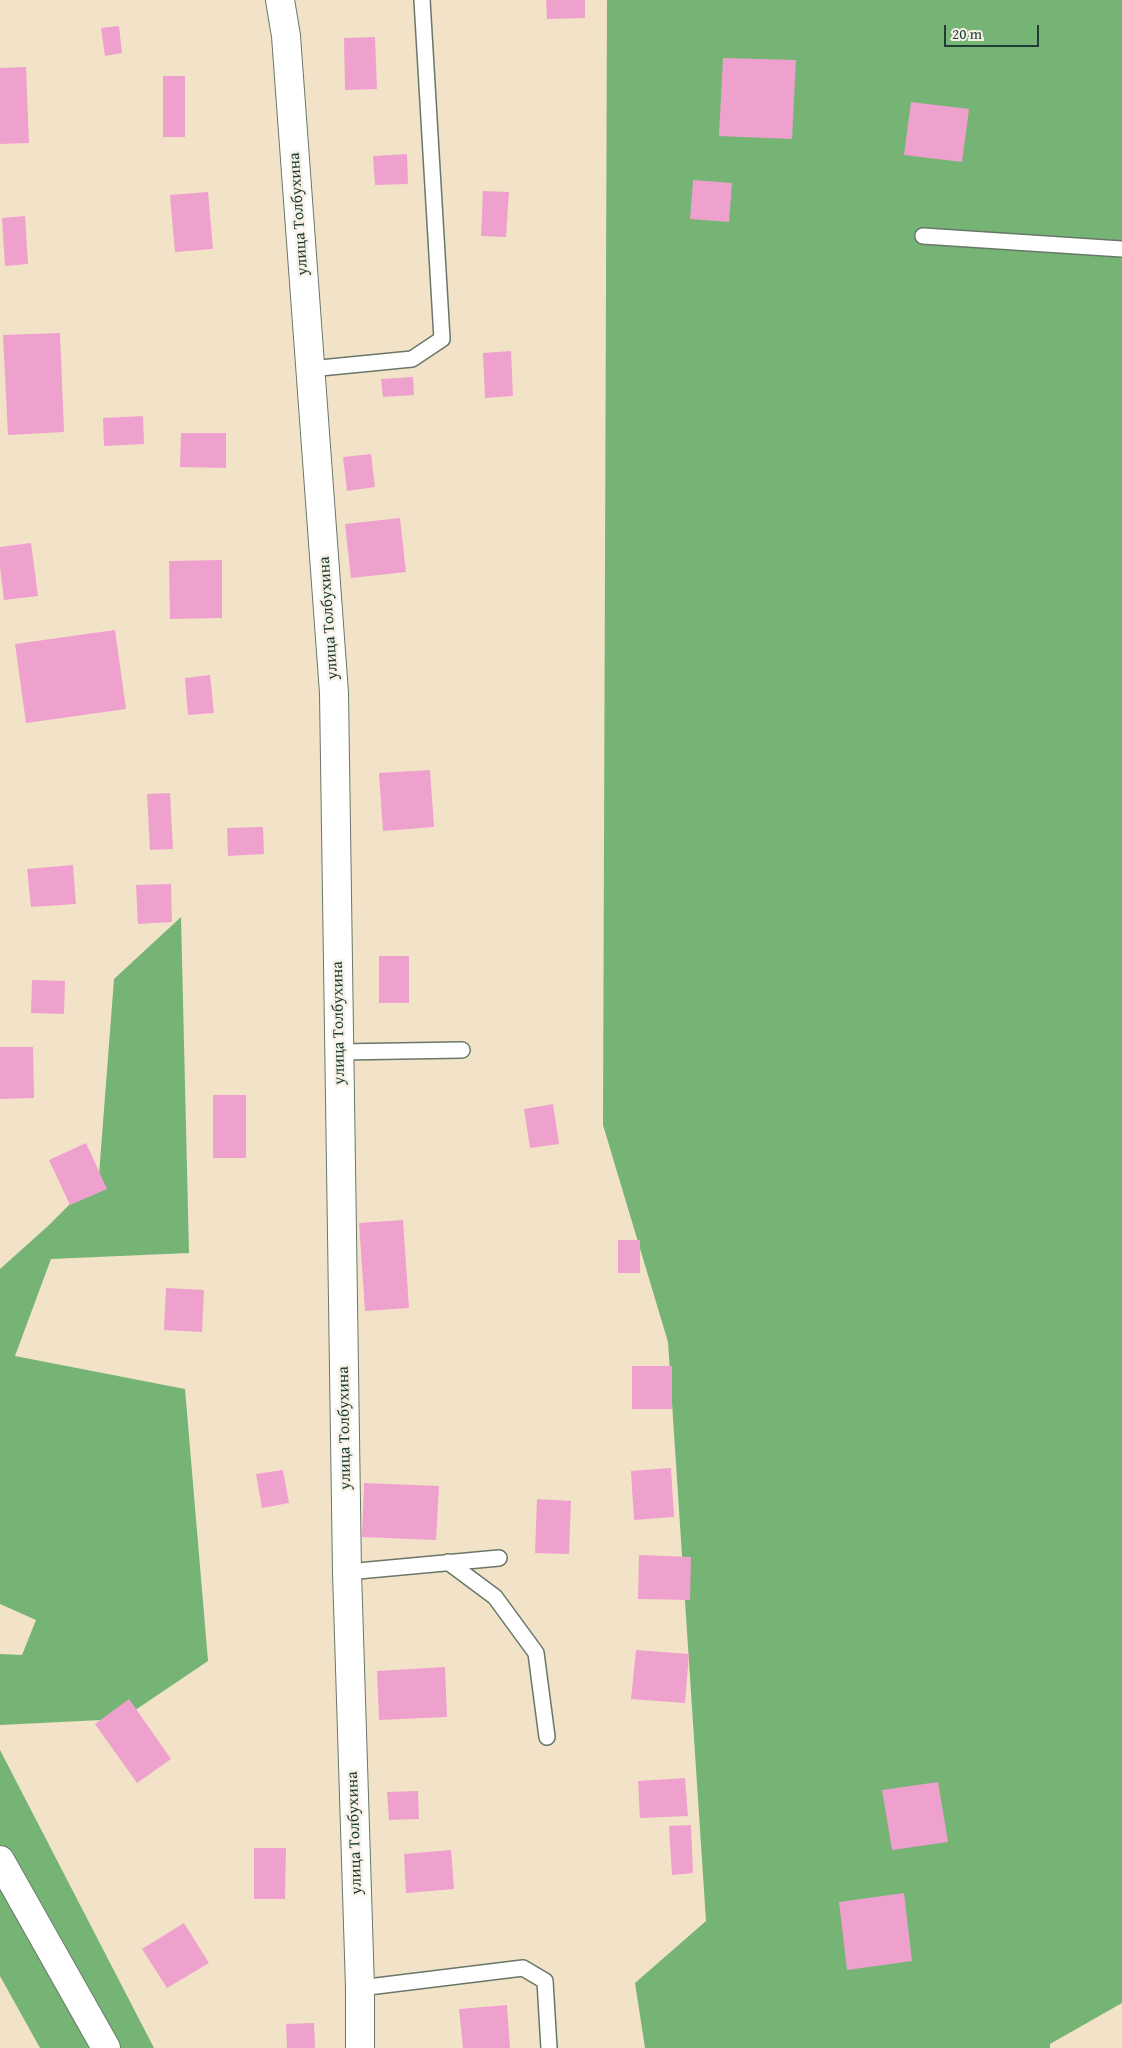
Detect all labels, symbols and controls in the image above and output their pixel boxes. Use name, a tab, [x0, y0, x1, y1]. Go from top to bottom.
scale bar	[947, 15, 1042, 47]
text: 20 m	[952, 23, 982, 44]
street label: улица Толбухина	[285, 152, 313, 276]
street label: улица Толбухина	[315, 556, 343, 680]
street label: улица Толбухина	[328, 961, 350, 1085]
street label: улица Толбухина	[334, 1366, 356, 1490]
street label: улица Толбухина	[343, 1771, 367, 1895]

